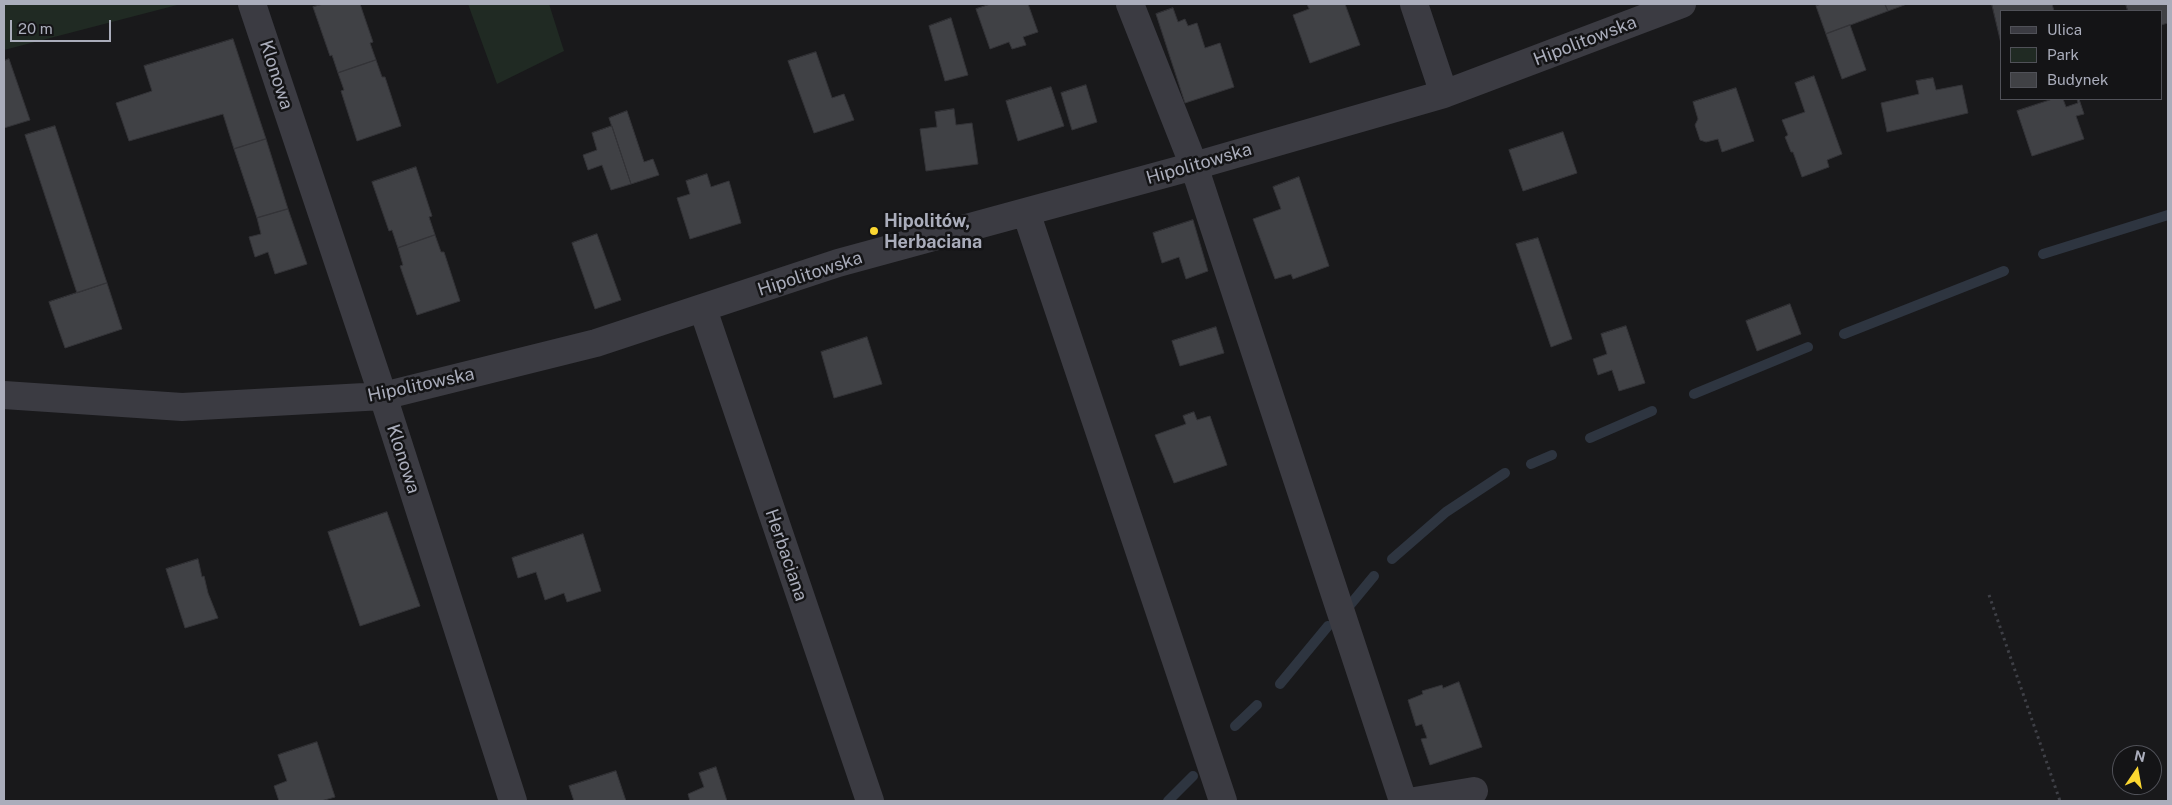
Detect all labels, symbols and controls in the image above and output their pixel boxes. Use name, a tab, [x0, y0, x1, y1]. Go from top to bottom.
scale bar	[12, 10, 114, 42]
legend	[2000, 10, 2162, 100]
street label: Hipolitowska	[1530, 11, 1640, 71]
text: 20 m	[18, 20, 53, 37]
text: Ulica	[2047, 21, 2082, 38]
street label: Klonowa	[255, 38, 297, 112]
text: Park	[2047, 46, 2079, 63]
text: Budynek	[2047, 71, 2108, 88]
street label: Hipolitowska	[1144, 139, 1254, 189]
place label: Hipolitów, Herbaciana	[884, 210, 982, 252]
marker: Hipolitów, Herbaciana	[868, 225, 880, 237]
street label: Hipolitowska	[755, 247, 865, 301]
street label: Hipolitowska	[366, 363, 476, 407]
street label: Klonowa	[382, 422, 424, 496]
street label: Herbaciana	[760, 506, 812, 604]
north arrow	[2112, 745, 2162, 795]
text: N	[2133, 747, 2147, 765]

